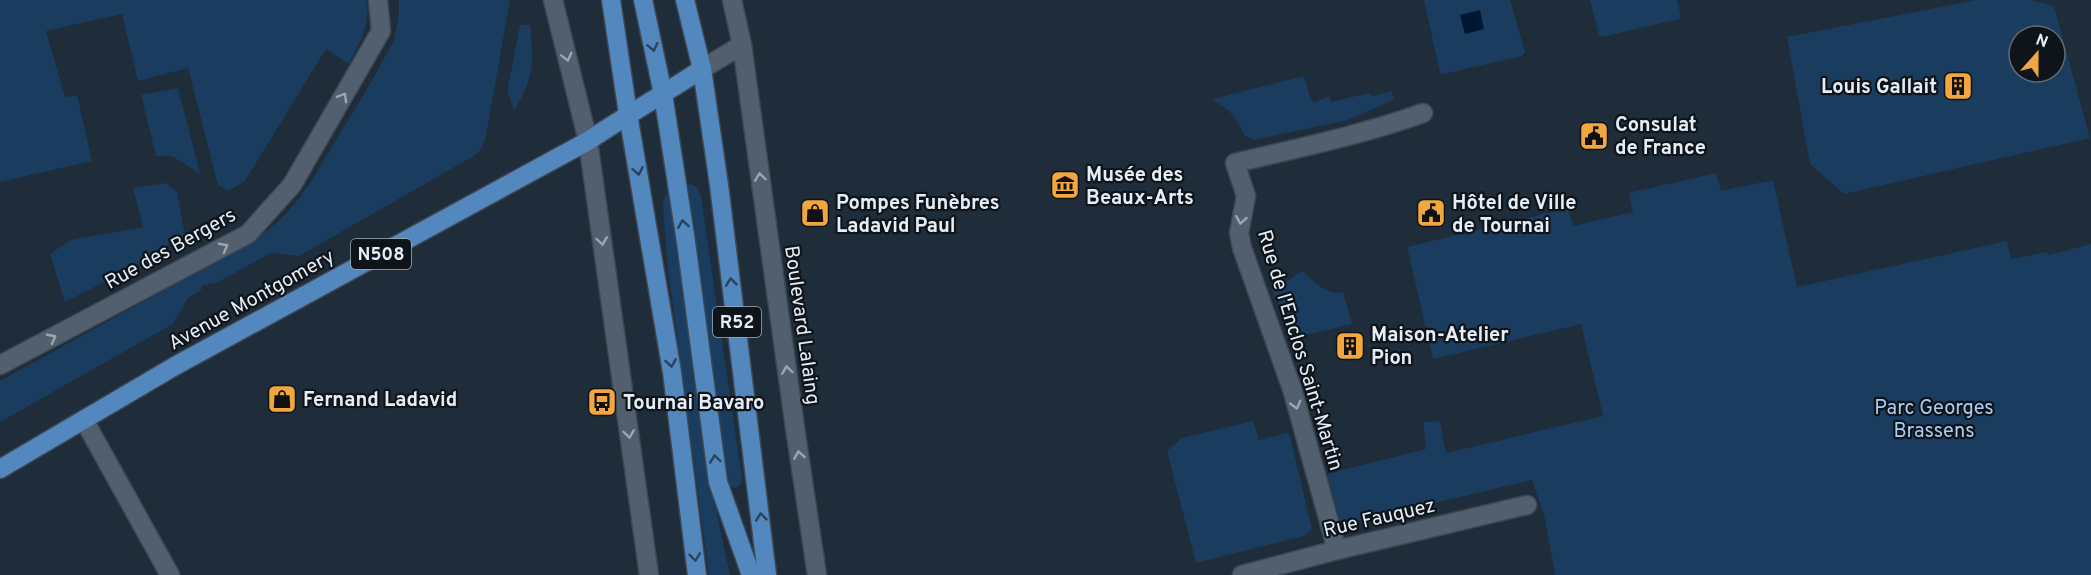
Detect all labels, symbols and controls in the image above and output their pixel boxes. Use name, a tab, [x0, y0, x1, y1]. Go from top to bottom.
north arrow	[2007, 24, 2067, 84]
text: N	[2033, 30, 2051, 53]
one-way arrow	[646, 42, 659, 52]
one-way arrow	[559, 52, 572, 62]
building icon: Louis Gallait	[1942, 70, 1974, 102]
place label: Louis Gallait	[1821, 75, 1937, 101]
one-way arrow	[336, 93, 347, 103]
place label: Consulat de France	[1615, 113, 1706, 162]
public building icon: Consulat de France	[1578, 120, 1610, 152]
place label: Musée des Beaux-Arts	[1086, 163, 1194, 212]
one-way arrow	[631, 166, 644, 176]
museum icon: Musée des Beaux-Arts	[1049, 169, 1081, 201]
one-way arrow	[754, 172, 767, 181]
place label: Pompes Funèbres Ladavid Paul	[836, 191, 1000, 240]
place label: Hôtel de Ville de Tournai	[1452, 191, 1576, 240]
shop icon: Pompes Funèbres Ladavid Paul	[799, 197, 831, 229]
public building icon: Hôtel de Ville de Tournai	[1415, 197, 1447, 229]
street label: Rue des Bergers	[101, 203, 241, 297]
one-way arrow	[1235, 215, 1248, 225]
one-way arrow	[678, 220, 690, 229]
street label: Rue de l'Enclos Saint-Martin	[1250, 227, 1348, 474]
one-way arrow	[595, 236, 607, 245]
road number: N508	[351, 239, 411, 269]
one-way arrow	[218, 243, 228, 254]
street label: Avenue Montgomery	[164, 244, 340, 357]
street label: Boulevard Lalaing	[777, 244, 825, 407]
one-way arrow	[726, 277, 738, 286]
road number: R52	[713, 307, 761, 337]
place label: Maison-Atelier Pion	[1371, 323, 1509, 372]
building icon: Maison-Atelier Pion	[1334, 330, 1366, 362]
one-way arrow	[45, 334, 56, 345]
one-way arrow	[664, 358, 677, 368]
one-way arrow	[781, 365, 793, 375]
shop icon: Fernand Ladavid	[266, 383, 298, 415]
bus stop icon: Tournai Bavaro	[586, 386, 618, 418]
place label: Fernand Ladavid	[303, 388, 457, 414]
place label: Tournai Bavaro	[623, 391, 764, 417]
park label: Parc Georges Brassens	[1874, 396, 1994, 445]
one-way arrow	[1289, 400, 1302, 410]
one-way arrow	[622, 429, 634, 438]
one-way arrow	[793, 450, 806, 460]
one-way arrow	[710, 455, 722, 464]
street label: Rue Fauquez	[1321, 493, 1438, 544]
one-way arrow	[755, 512, 767, 521]
one-way arrow	[688, 552, 700, 562]

